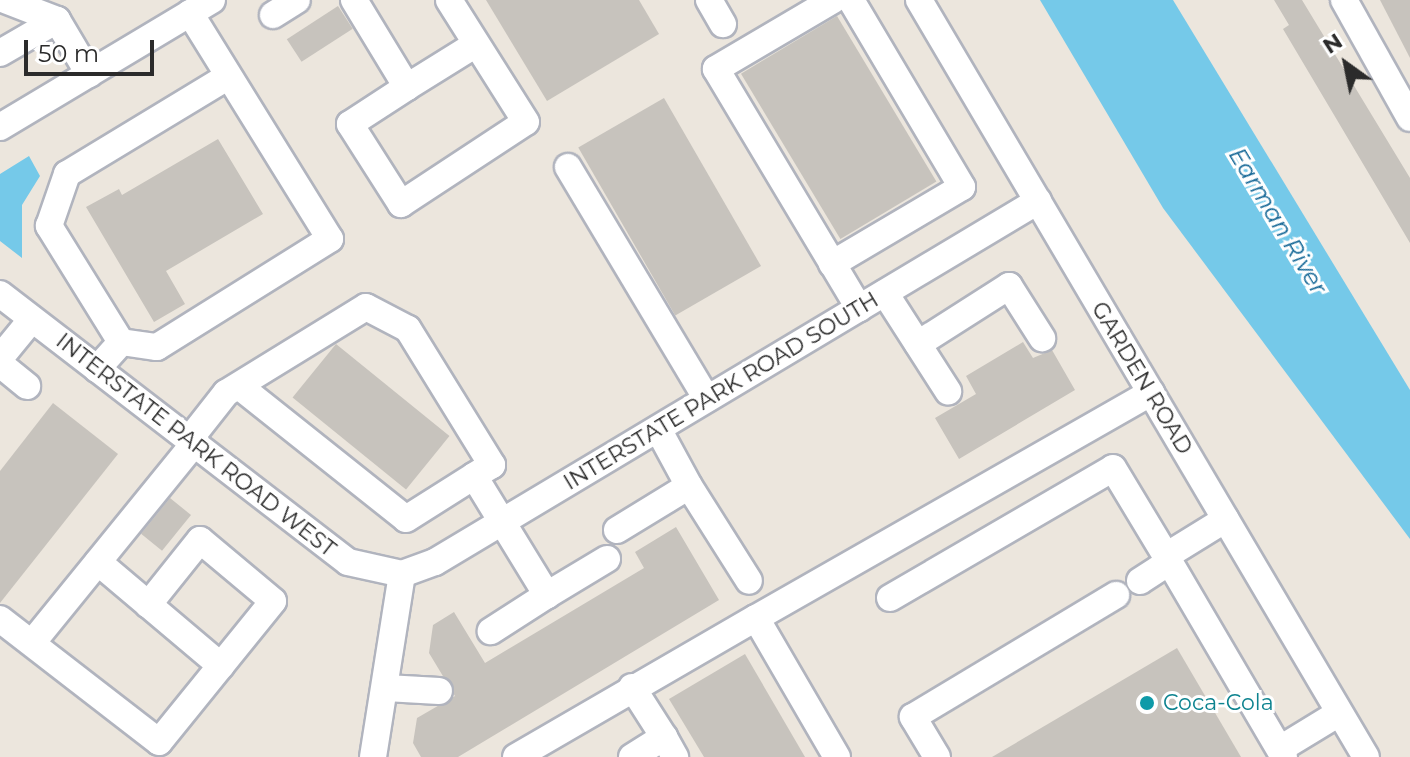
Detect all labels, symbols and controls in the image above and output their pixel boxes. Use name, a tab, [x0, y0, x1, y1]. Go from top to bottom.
scale bar	[28, 24, 158, 74]
north arrow	[1306, 24, 1386, 104]
text: N	[1318, 27, 1347, 60]
text: 50 m	[38, 39, 99, 68]
water label: Earman River	[1223, 142, 1333, 300]
street label: INTERSTATE PARK ROAD SOUTH	[559, 286, 883, 496]
street label: GARDEN ROAD	[1086, 297, 1198, 459]
street label: INTERSTATE PARK ROAD WEST	[51, 328, 341, 562]
place label: Coca-Cola	[1163, 690, 1274, 716]
marker: Coca-Cola	[1138, 694, 1156, 712]

